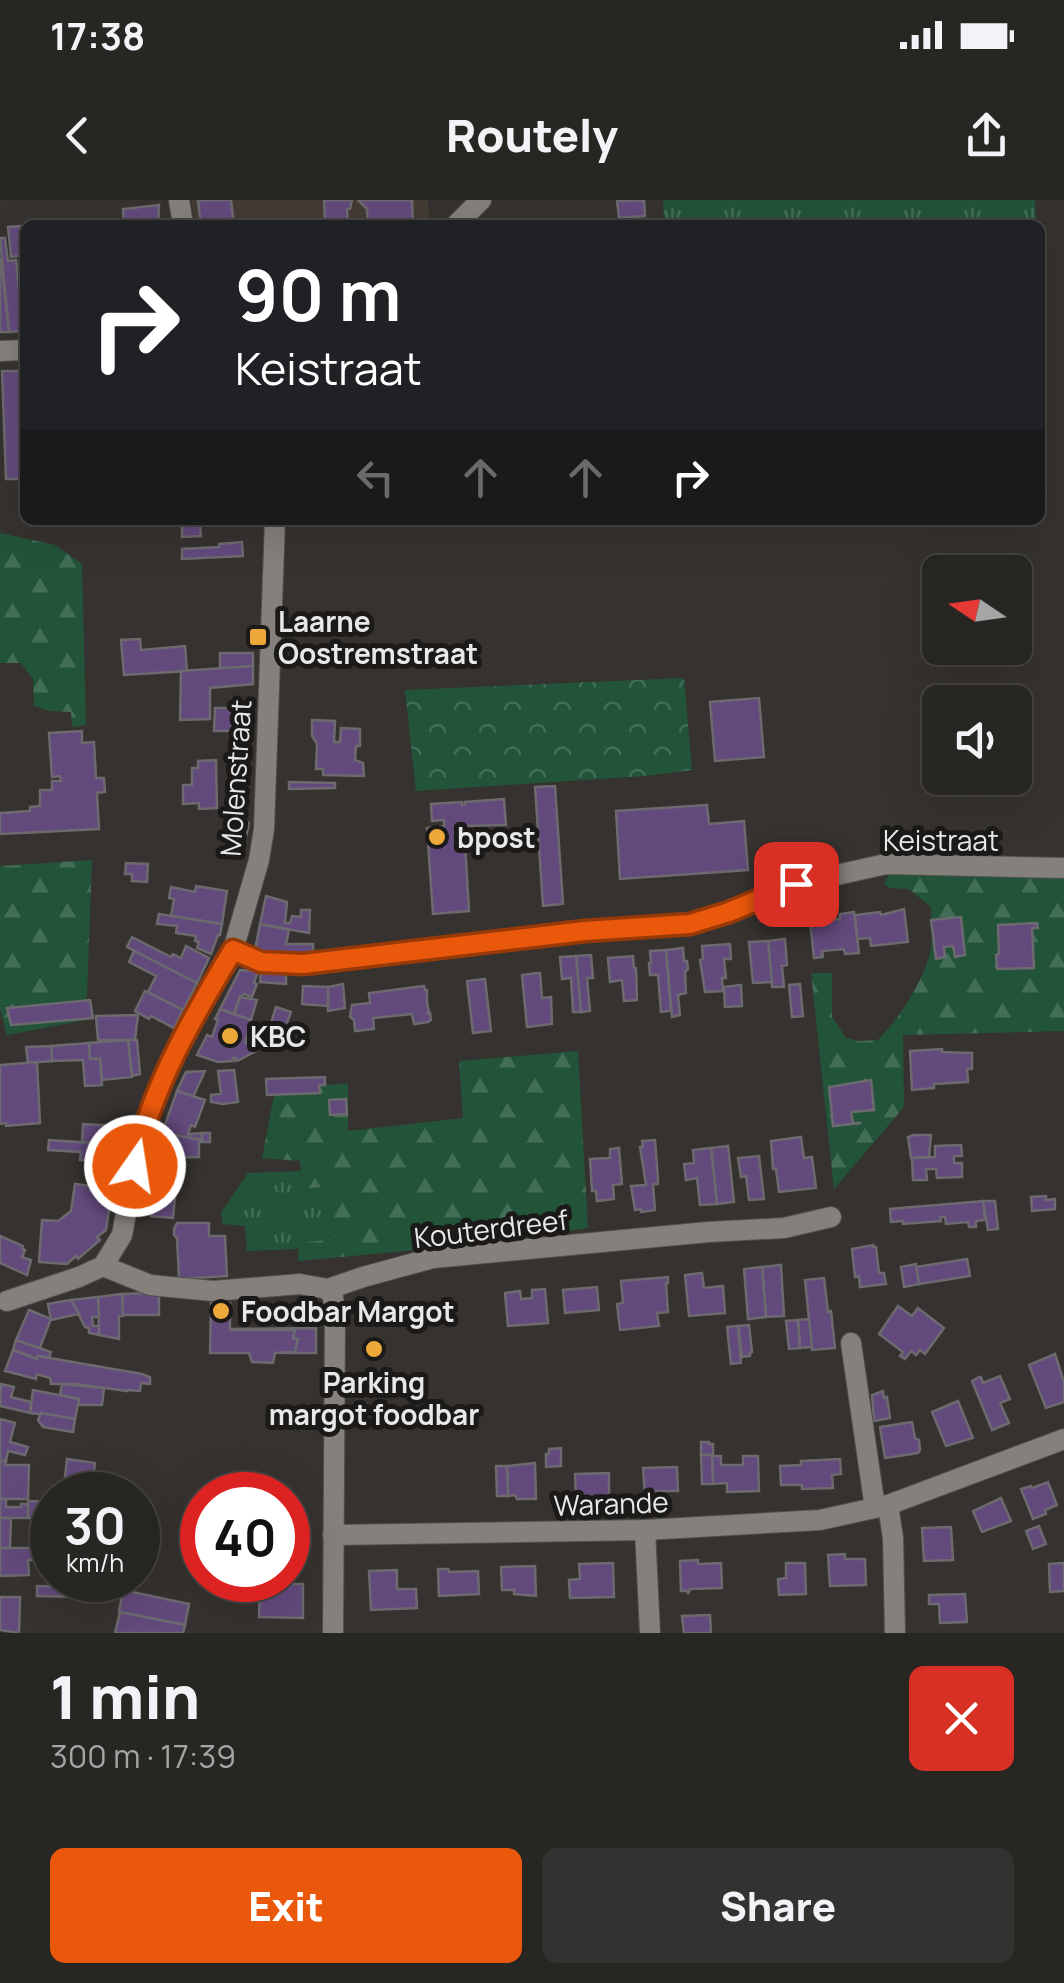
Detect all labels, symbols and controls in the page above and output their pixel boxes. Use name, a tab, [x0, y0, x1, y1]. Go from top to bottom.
text: 17:38	[50, 9, 145, 61]
text: Routely	[446, 104, 618, 166]
icon: back	[50, 108, 105, 163]
icon: share	[959, 108, 1014, 163]
text: 90 m	[235, 246, 402, 342]
icon: right	[70, 260, 200, 390]
text: Keistraat	[235, 337, 422, 399]
icon: left	[348, 450, 403, 505]
icon: ahead	[453, 450, 508, 505]
icon: ahead	[558, 450, 613, 505]
icon: right	[663, 450, 718, 505]
north arrow	[922, 555, 1032, 665]
map controls	[922, 555, 1032, 795]
place label: Laarne Oostremstraat	[278, 602, 478, 672]
marker: Laarne Oostremstraat	[247, 626, 269, 648]
button: sound	[922, 685, 1032, 795]
street label: Molenstraat	[211, 698, 259, 858]
place label: bpost	[457, 818, 536, 856]
street label: Keistraat	[883, 821, 999, 859]
marker: bpost	[426, 826, 448, 848]
pin	[754, 842, 839, 927]
icon: arrive	[769, 857, 824, 912]
place label: KBC	[250, 1017, 306, 1055]
marker: KBC	[219, 1025, 241, 1047]
position arrow	[83, 1114, 187, 1218]
street label: Kouterdreef	[412, 1200, 570, 1256]
place label: Foodbar Margot	[241, 1292, 455, 1330]
marker: Foodbar Margot	[210, 1300, 232, 1322]
marker: Parking margot foodbar	[363, 1338, 385, 1360]
place label: Parking margot foodbar	[269, 1363, 479, 1433]
speed limit sign: 40	[180, 1472, 310, 1602]
street label: Warande	[553, 1482, 669, 1524]
text: 30	[64, 1491, 126, 1559]
text: km/h	[66, 1545, 124, 1580]
text: 1 min	[50, 1655, 200, 1737]
button: close	[909, 1666, 1014, 1771]
text: 300 m · 17:39	[50, 1734, 236, 1778]
button: Exit	[50, 1848, 522, 1963]
button: Share	[542, 1848, 1014, 1963]

